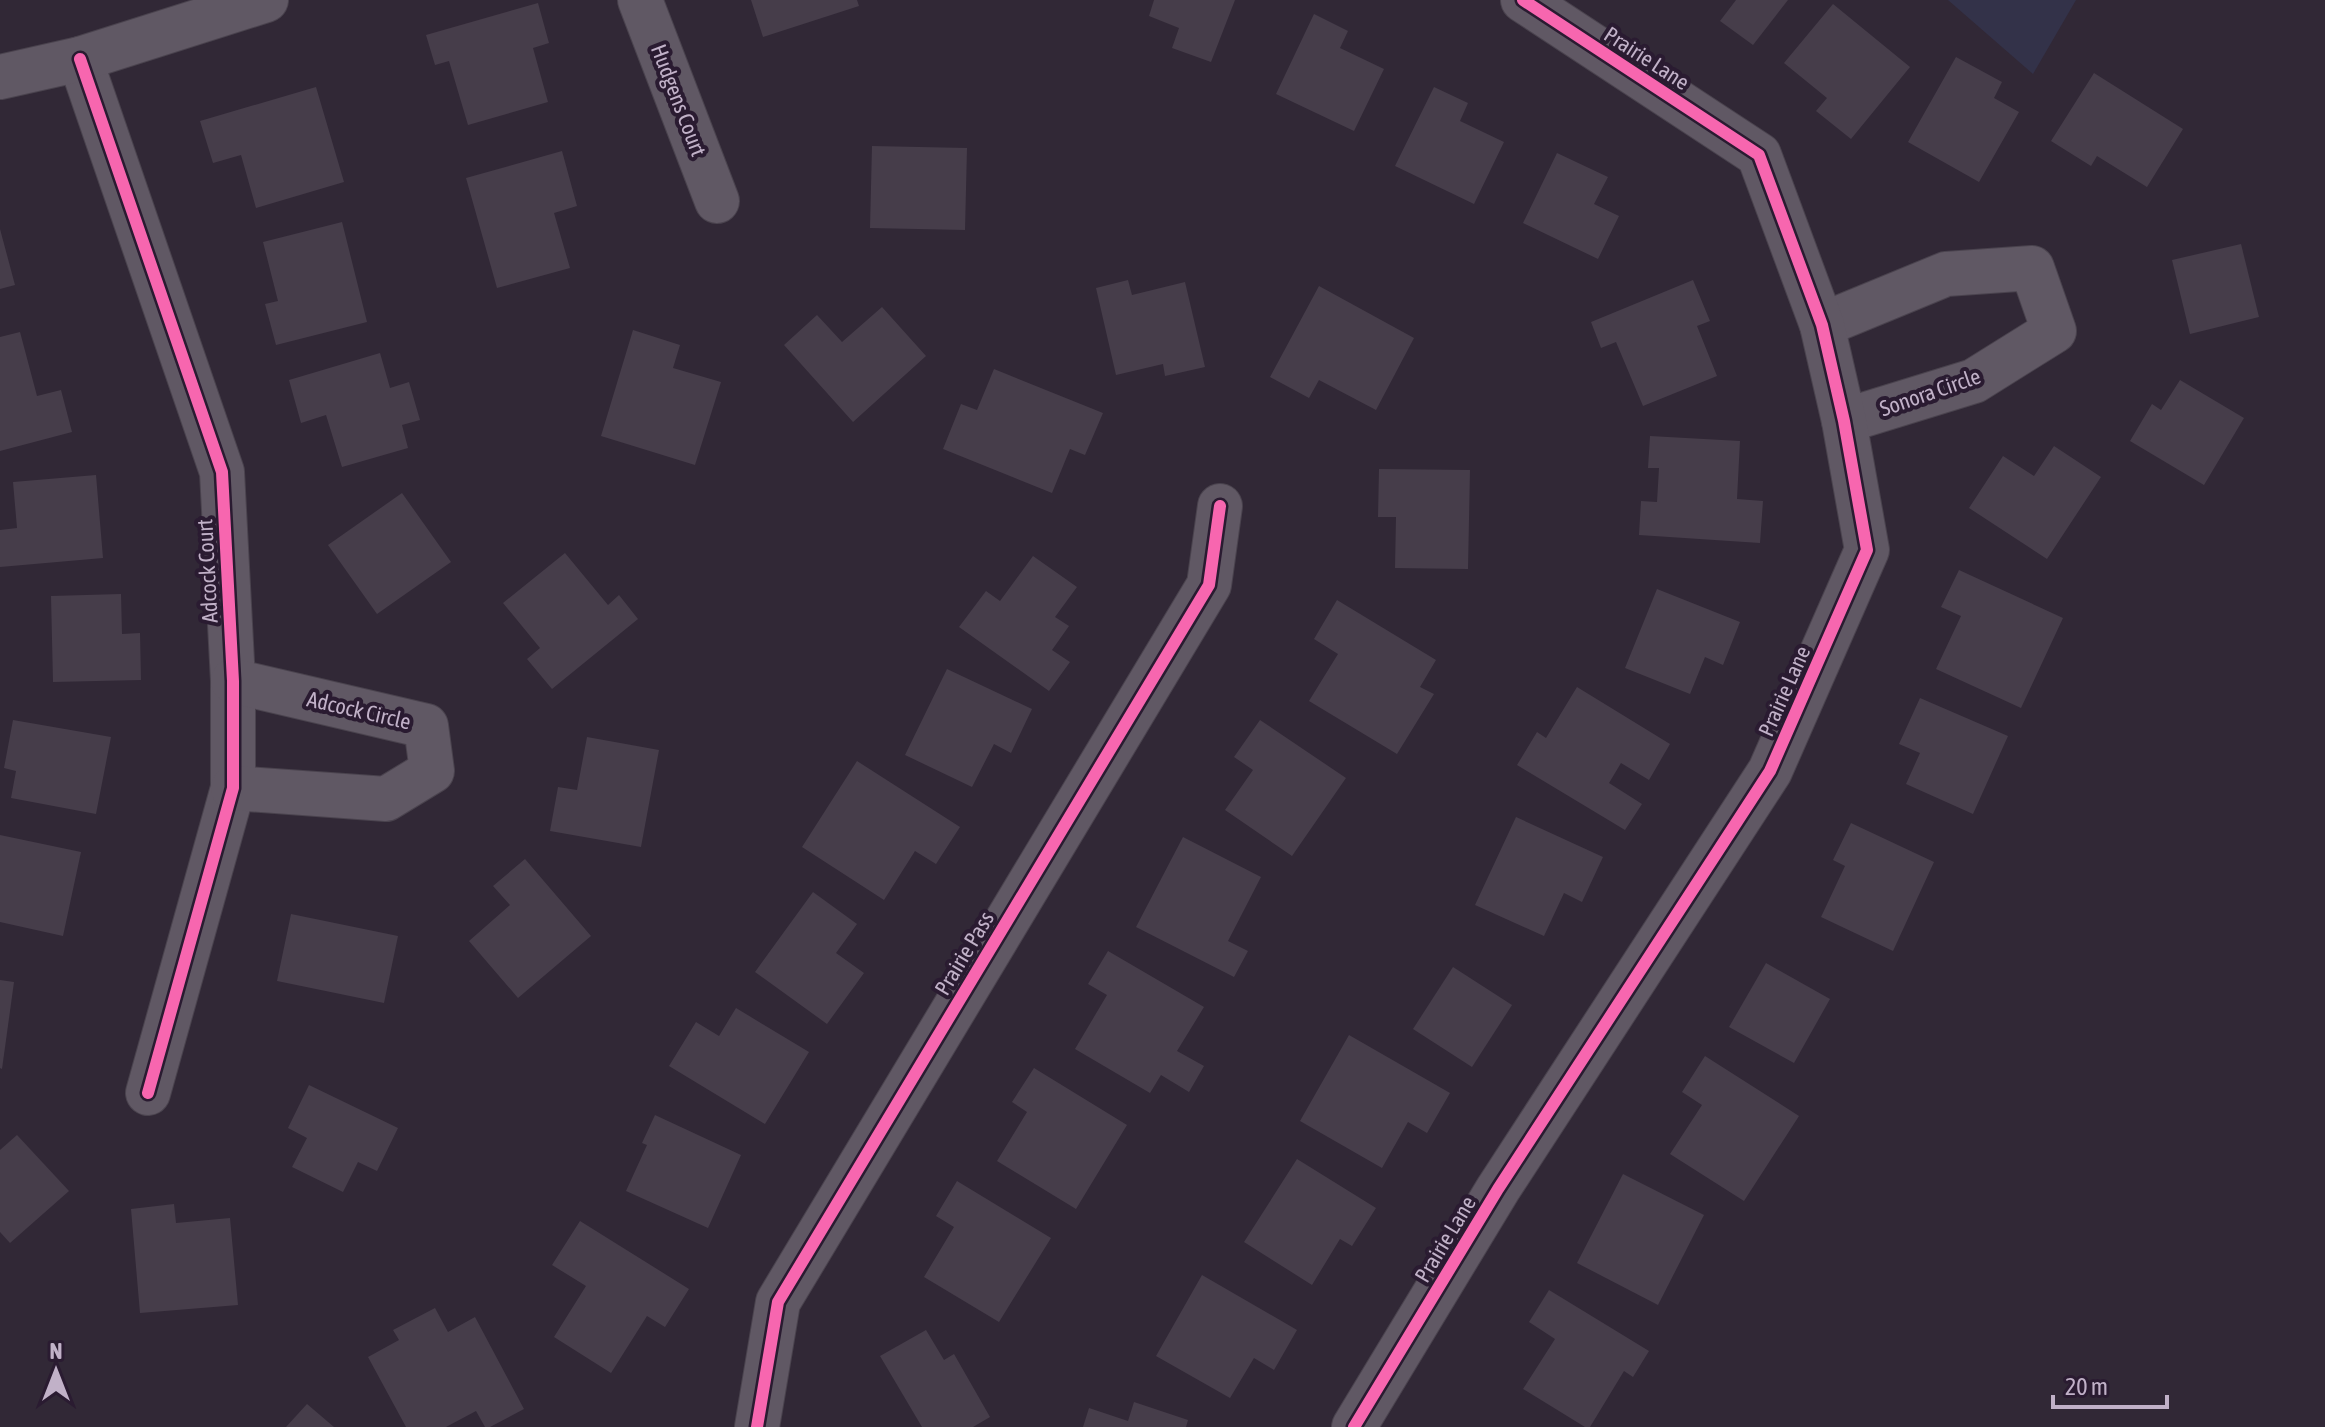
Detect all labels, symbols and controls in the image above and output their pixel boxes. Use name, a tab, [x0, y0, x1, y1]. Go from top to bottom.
street label: Prairie Lane	[1600, 21, 1694, 95]
street label: Hudgens Court	[646, 40, 712, 160]
street label: Sonora Circle	[1876, 363, 1984, 421]
street label: Adcock Court	[191, 518, 223, 624]
street label: Prairie Lane	[1753, 642, 1815, 740]
street label: Adcock Circle	[305, 685, 413, 735]
street label: Prairie Pass	[929, 906, 999, 999]
street label: Prairie Lane	[1409, 1191, 1481, 1287]
north arrow	[16, 1331, 96, 1411]
text: N	[50, 1338, 62, 1364]
scale bar	[2053, 1359, 2167, 1409]
text: 20 m	[2065, 1373, 2108, 1400]

